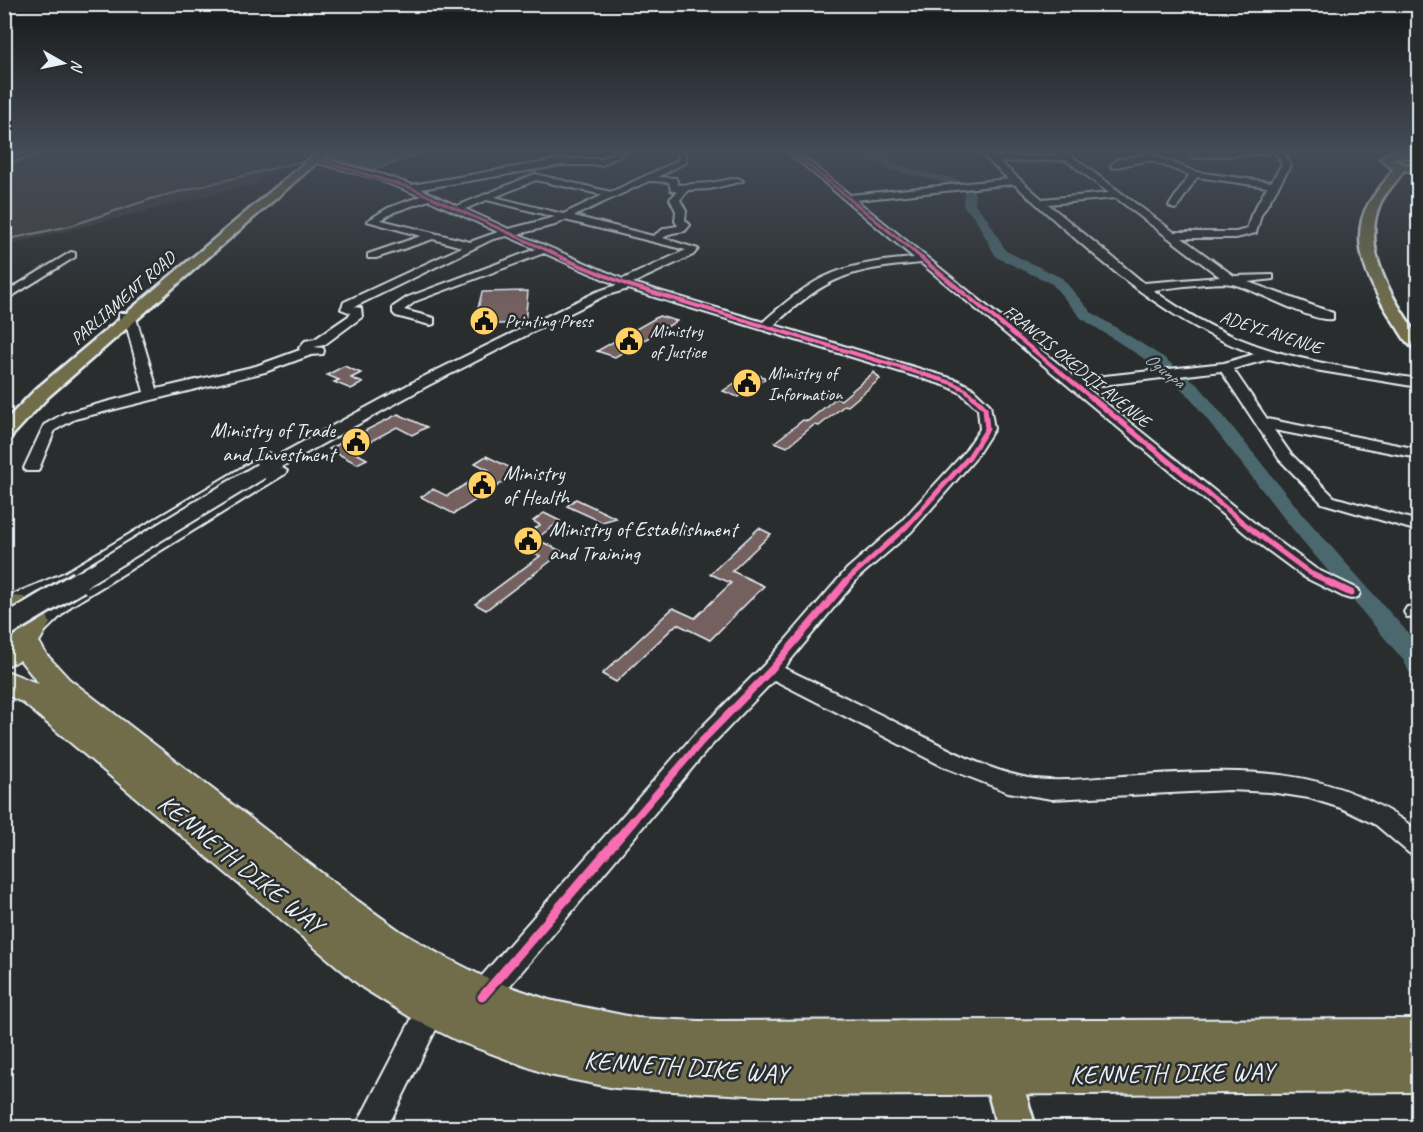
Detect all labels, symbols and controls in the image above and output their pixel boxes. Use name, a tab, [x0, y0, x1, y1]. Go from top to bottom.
north arrow	[33, 33, 93, 93]
text: N	[66, 59, 87, 75]
street label: PARLIAMENT ROAD	[66, 246, 181, 349]
street label: FRANCIS OKEDIJI AVENUE	[999, 300, 1157, 434]
public building icon: Printing Press	[468, 305, 500, 337]
street label: ADEYI AVENUE	[1217, 305, 1327, 360]
place label: Printing Press	[505, 310, 594, 332]
place label: Ministry of Justice	[650, 320, 707, 363]
public building icon: Ministry of Justice	[613, 325, 645, 357]
water label: Ogunpa	[1141, 348, 1191, 393]
place label: Ministry of Information	[768, 362, 843, 405]
public building icon: Ministry of Information	[731, 367, 763, 399]
place label: Ministry of Trade and Investment	[210, 417, 338, 467]
public building icon: Ministry of Trade and Investment	[340, 426, 372, 458]
place label: Ministry of Health	[503, 460, 570, 510]
public building icon: Ministry of Health	[466, 469, 498, 501]
place label: Ministry of Establishment and Training	[549, 516, 740, 566]
public building icon: Ministry of Establishment and Training	[512, 525, 544, 557]
street label: KENNETH DIKE WAY	[151, 787, 334, 944]
street label: KENNETH DIKE WAY	[583, 1043, 793, 1091]
street label: KENNETH DIKE WAY	[1070, 1055, 1278, 1091]

